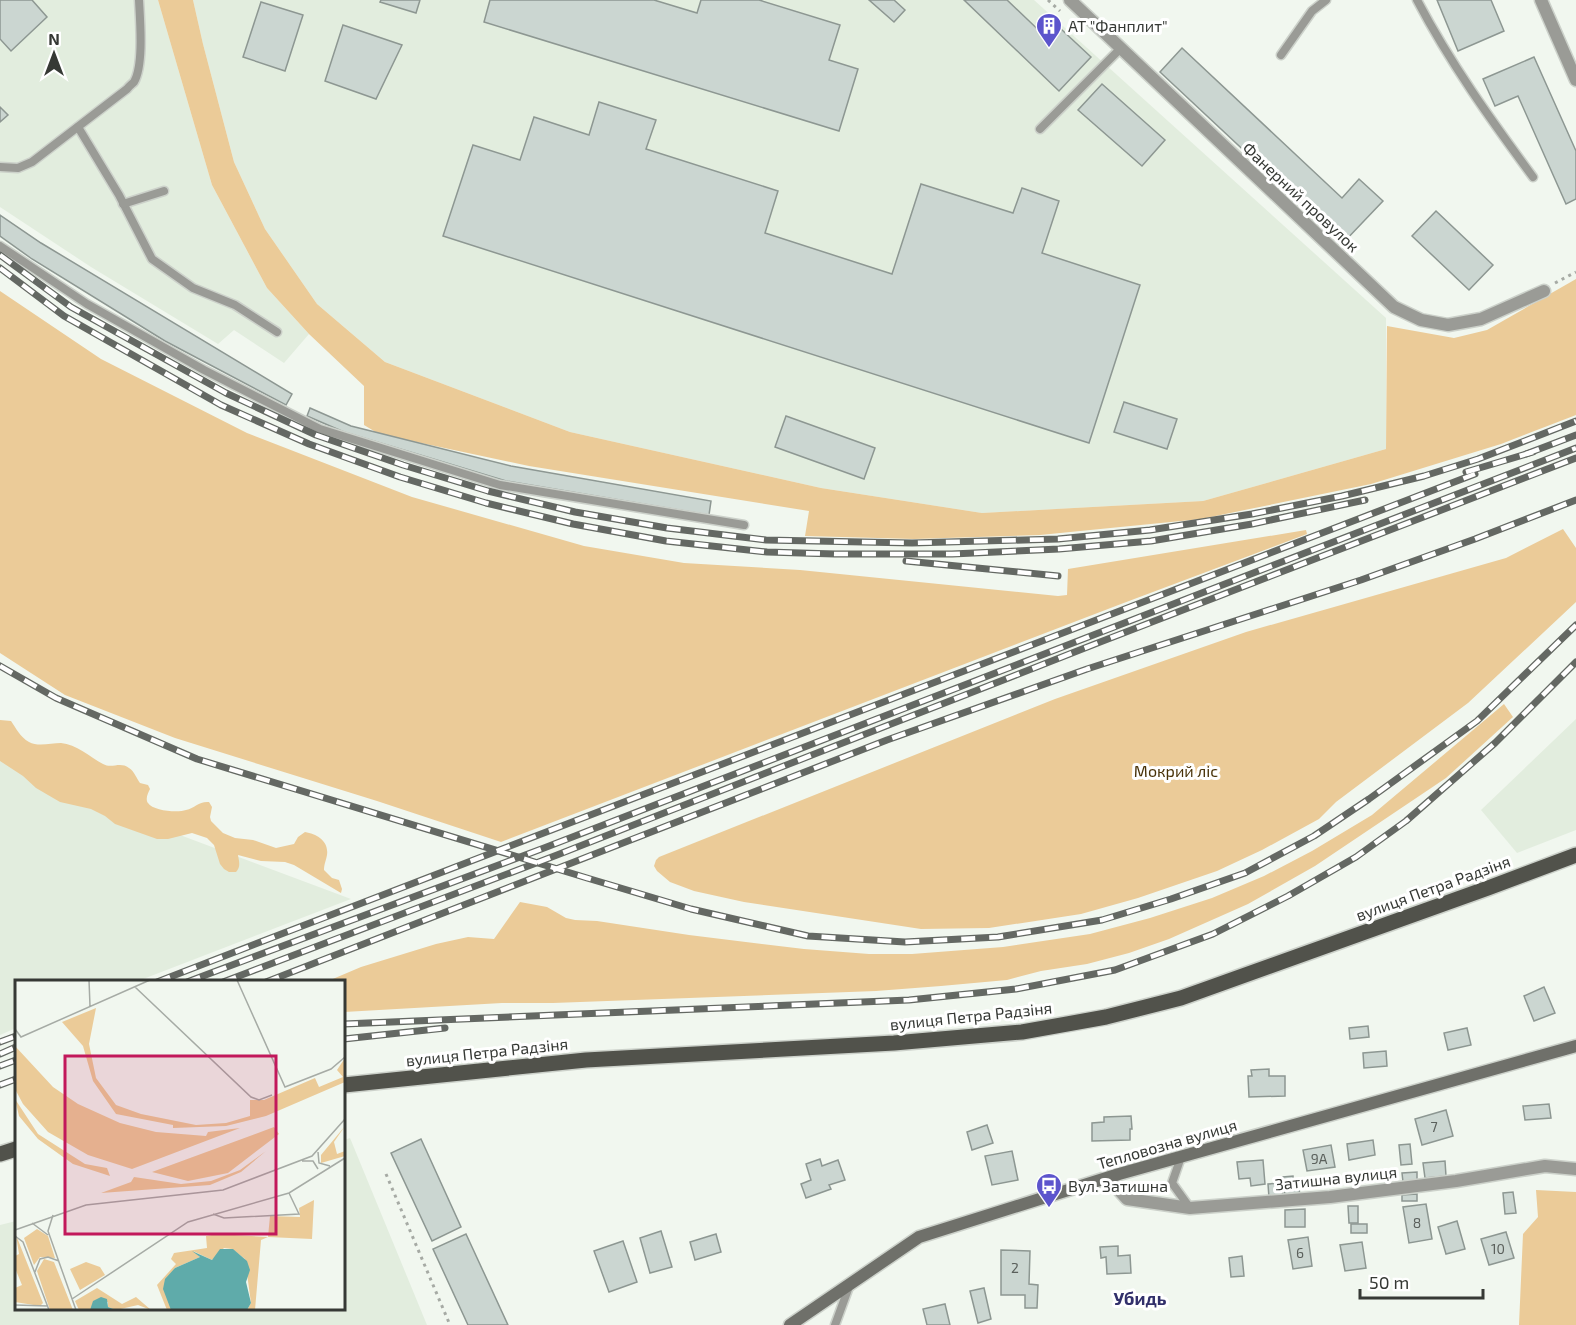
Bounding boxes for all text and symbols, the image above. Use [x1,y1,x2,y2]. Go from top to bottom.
building icon: АТ "Фанплит" [1034,11,1064,49]
place label: АТ "Фанплит" [1068,16,1168,35]
north arrow [24,24,84,84]
text: N [48,29,60,48]
street label: Фанерний провулок [1239,138,1364,256]
park label: Мокрий ліс [1134,761,1218,780]
street label: вулиця Петра Радзіня [1353,851,1513,925]
inset map [15,980,345,1310]
street label: вулиця Петра Радзіня [889,998,1053,1034]
street label: вулиця Петра Радзіня [405,1034,569,1070]
street label: Тепловозна вулиця [1095,1114,1239,1174]
house number: 7 [1430,1118,1438,1135]
house number: 9А [1311,1150,1328,1167]
street label: Затишна вулиця [1274,1162,1398,1194]
bus stop icon: Вул. Затишна [1034,1171,1064,1209]
place label: Вул. Затишна [1068,1176,1168,1196]
house number: 8 [1413,1214,1421,1231]
house number: 10 [1491,1240,1505,1257]
house number: 6 [1296,1244,1304,1261]
house number: 2 [1011,1259,1019,1276]
scale bar [1360,1262,1483,1300]
text: 50 m [1369,1271,1409,1293]
district label: Убидь [1113,1287,1167,1309]

